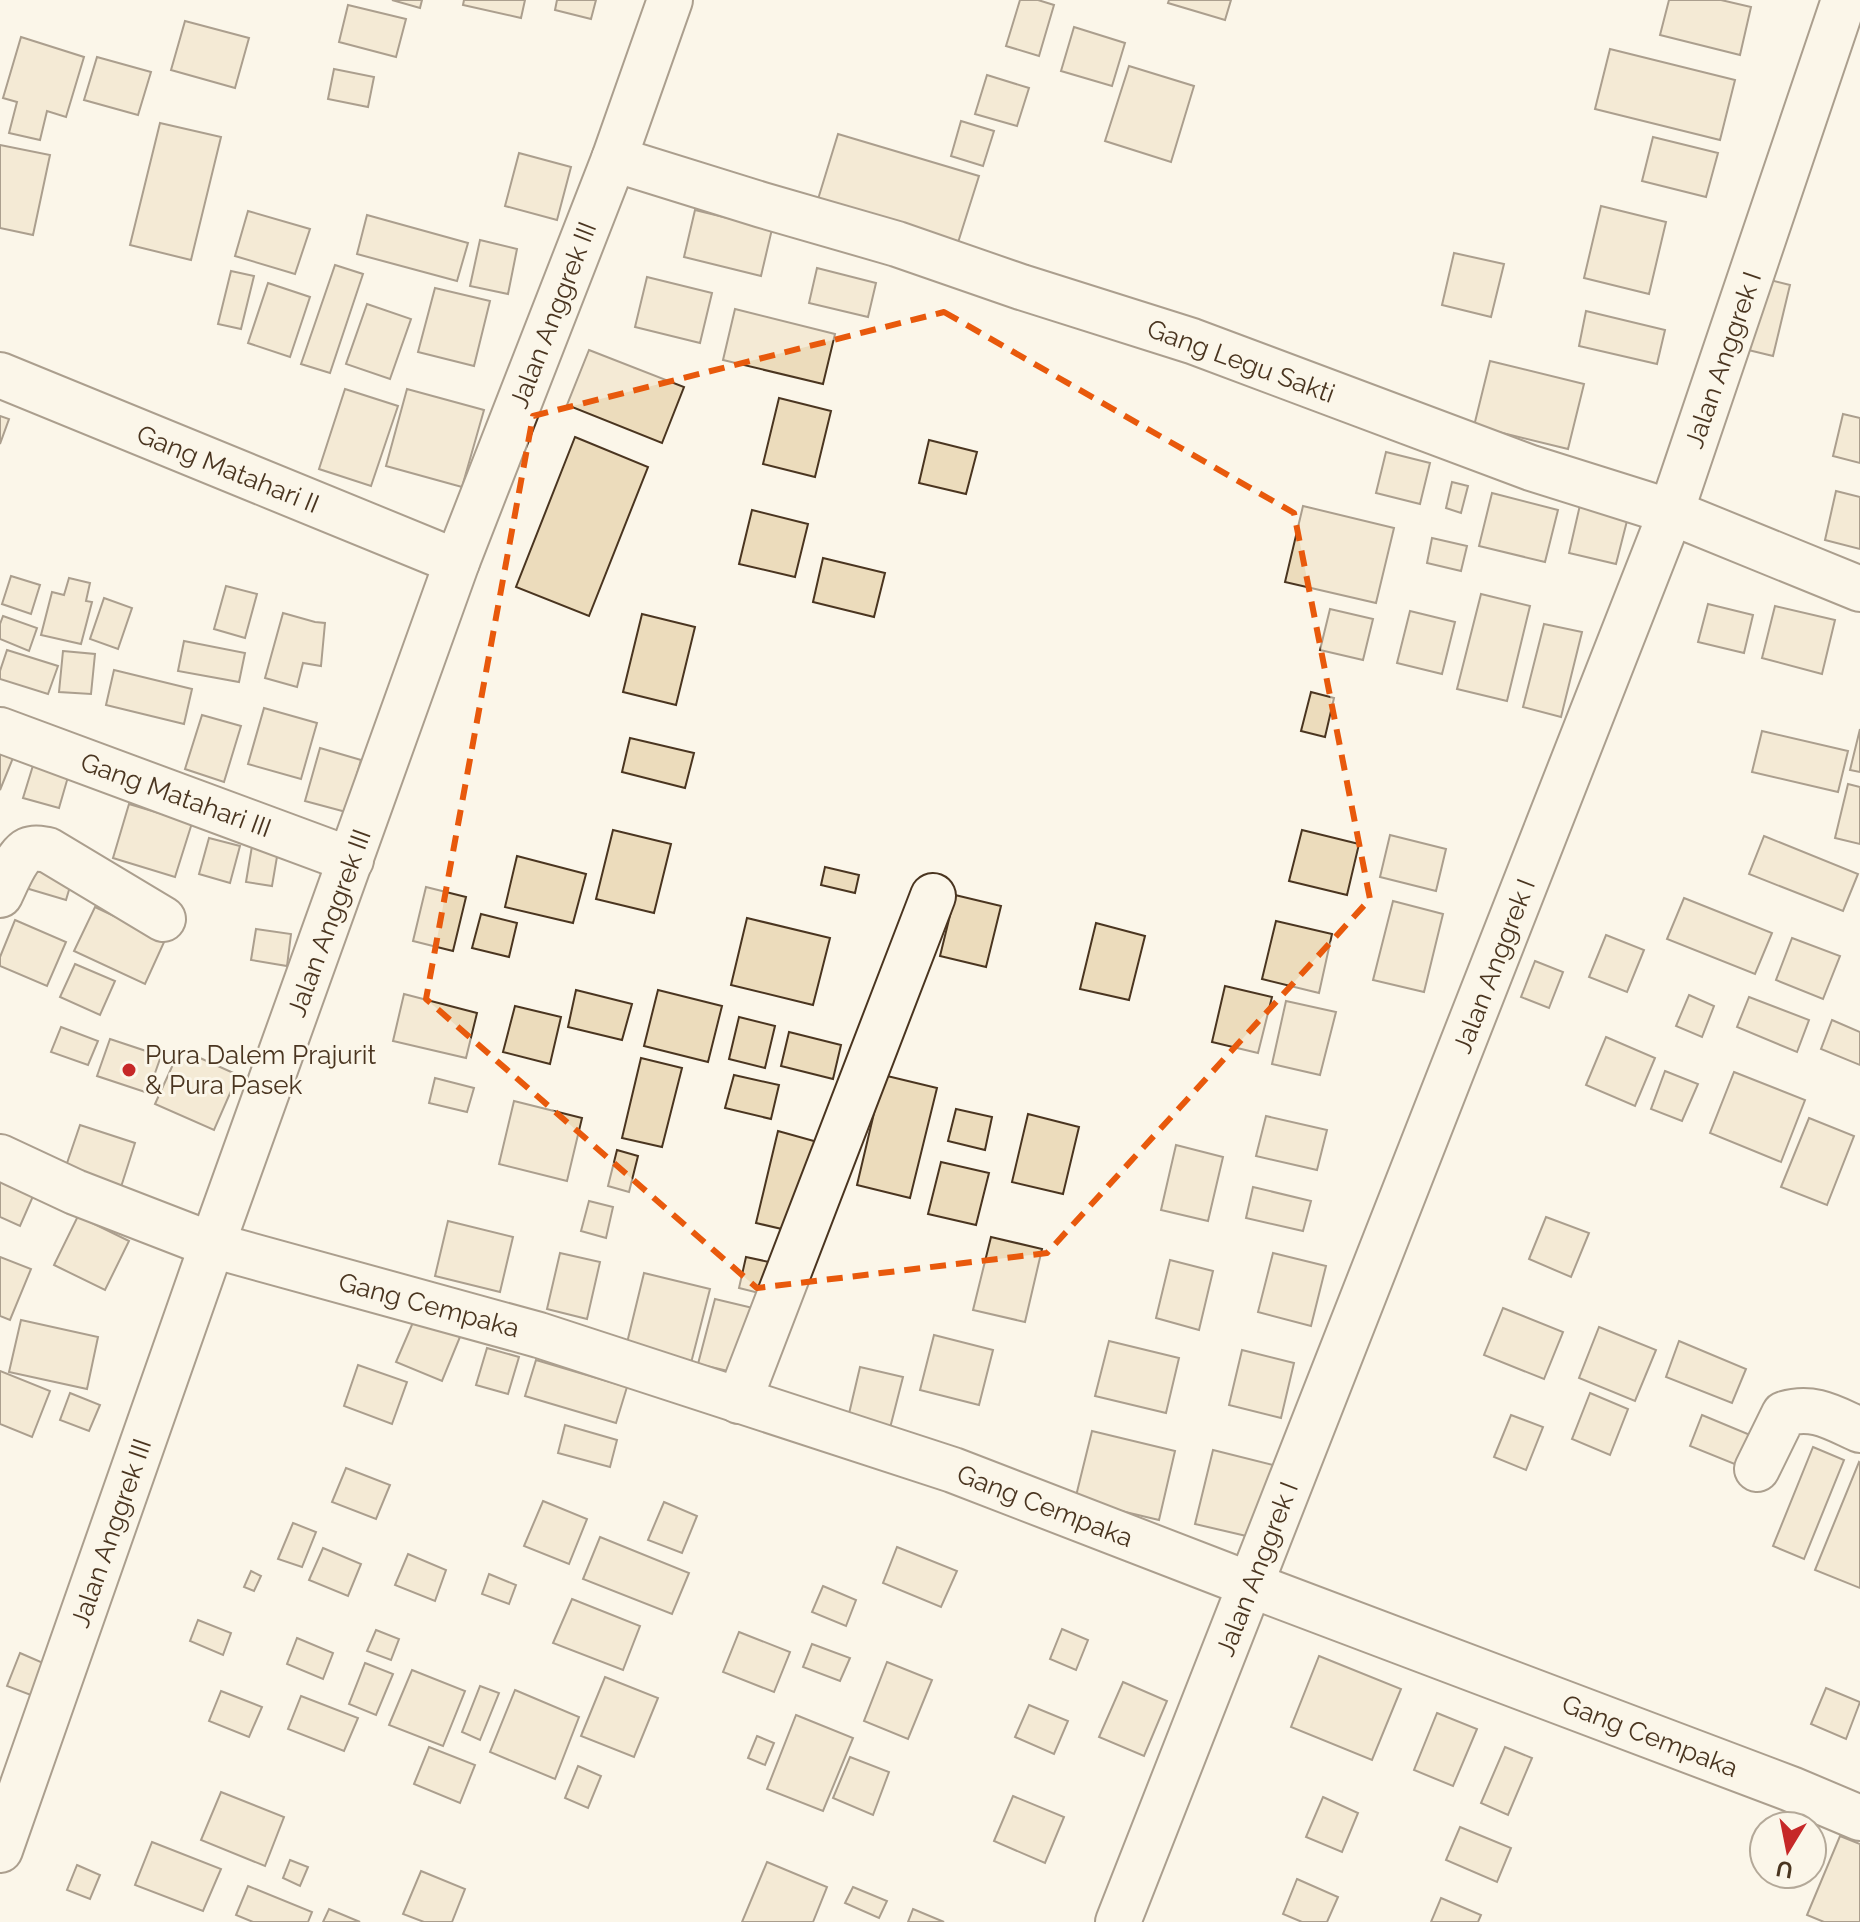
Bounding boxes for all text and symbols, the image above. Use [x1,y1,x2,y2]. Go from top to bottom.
street label: Jalan Anggrek III [504,218,602,412]
street label: Jalan Anggrek I [1679,268,1767,452]
street label: Gang Legu Sakti [1143,313,1339,409]
street label: Gang Matahari II [132,419,324,519]
street label: Gang Matahari III [77,747,275,843]
street label: Jalan Anggrek III [281,825,377,1021]
street label: Jalan Anggrek I [1447,875,1541,1057]
place label: Pura Dalem Prajurit & Pura Pasek [145,1040,377,1100]
marker: Pura Dalem Prajurit & Pura Pasek [120,1061,138,1079]
street label: Gang Cempaka [335,1266,523,1344]
street label: Jalan Anggrek III [65,1435,157,1631]
street label: Gang Cempaka [953,1459,1137,1553]
street label: Jalan Anggrek I [1210,1478,1304,1660]
street label: Gang Cempaka [1558,1689,1742,1783]
north arrow [1748,1810,1828,1890]
text: U [1774,1855,1795,1884]

